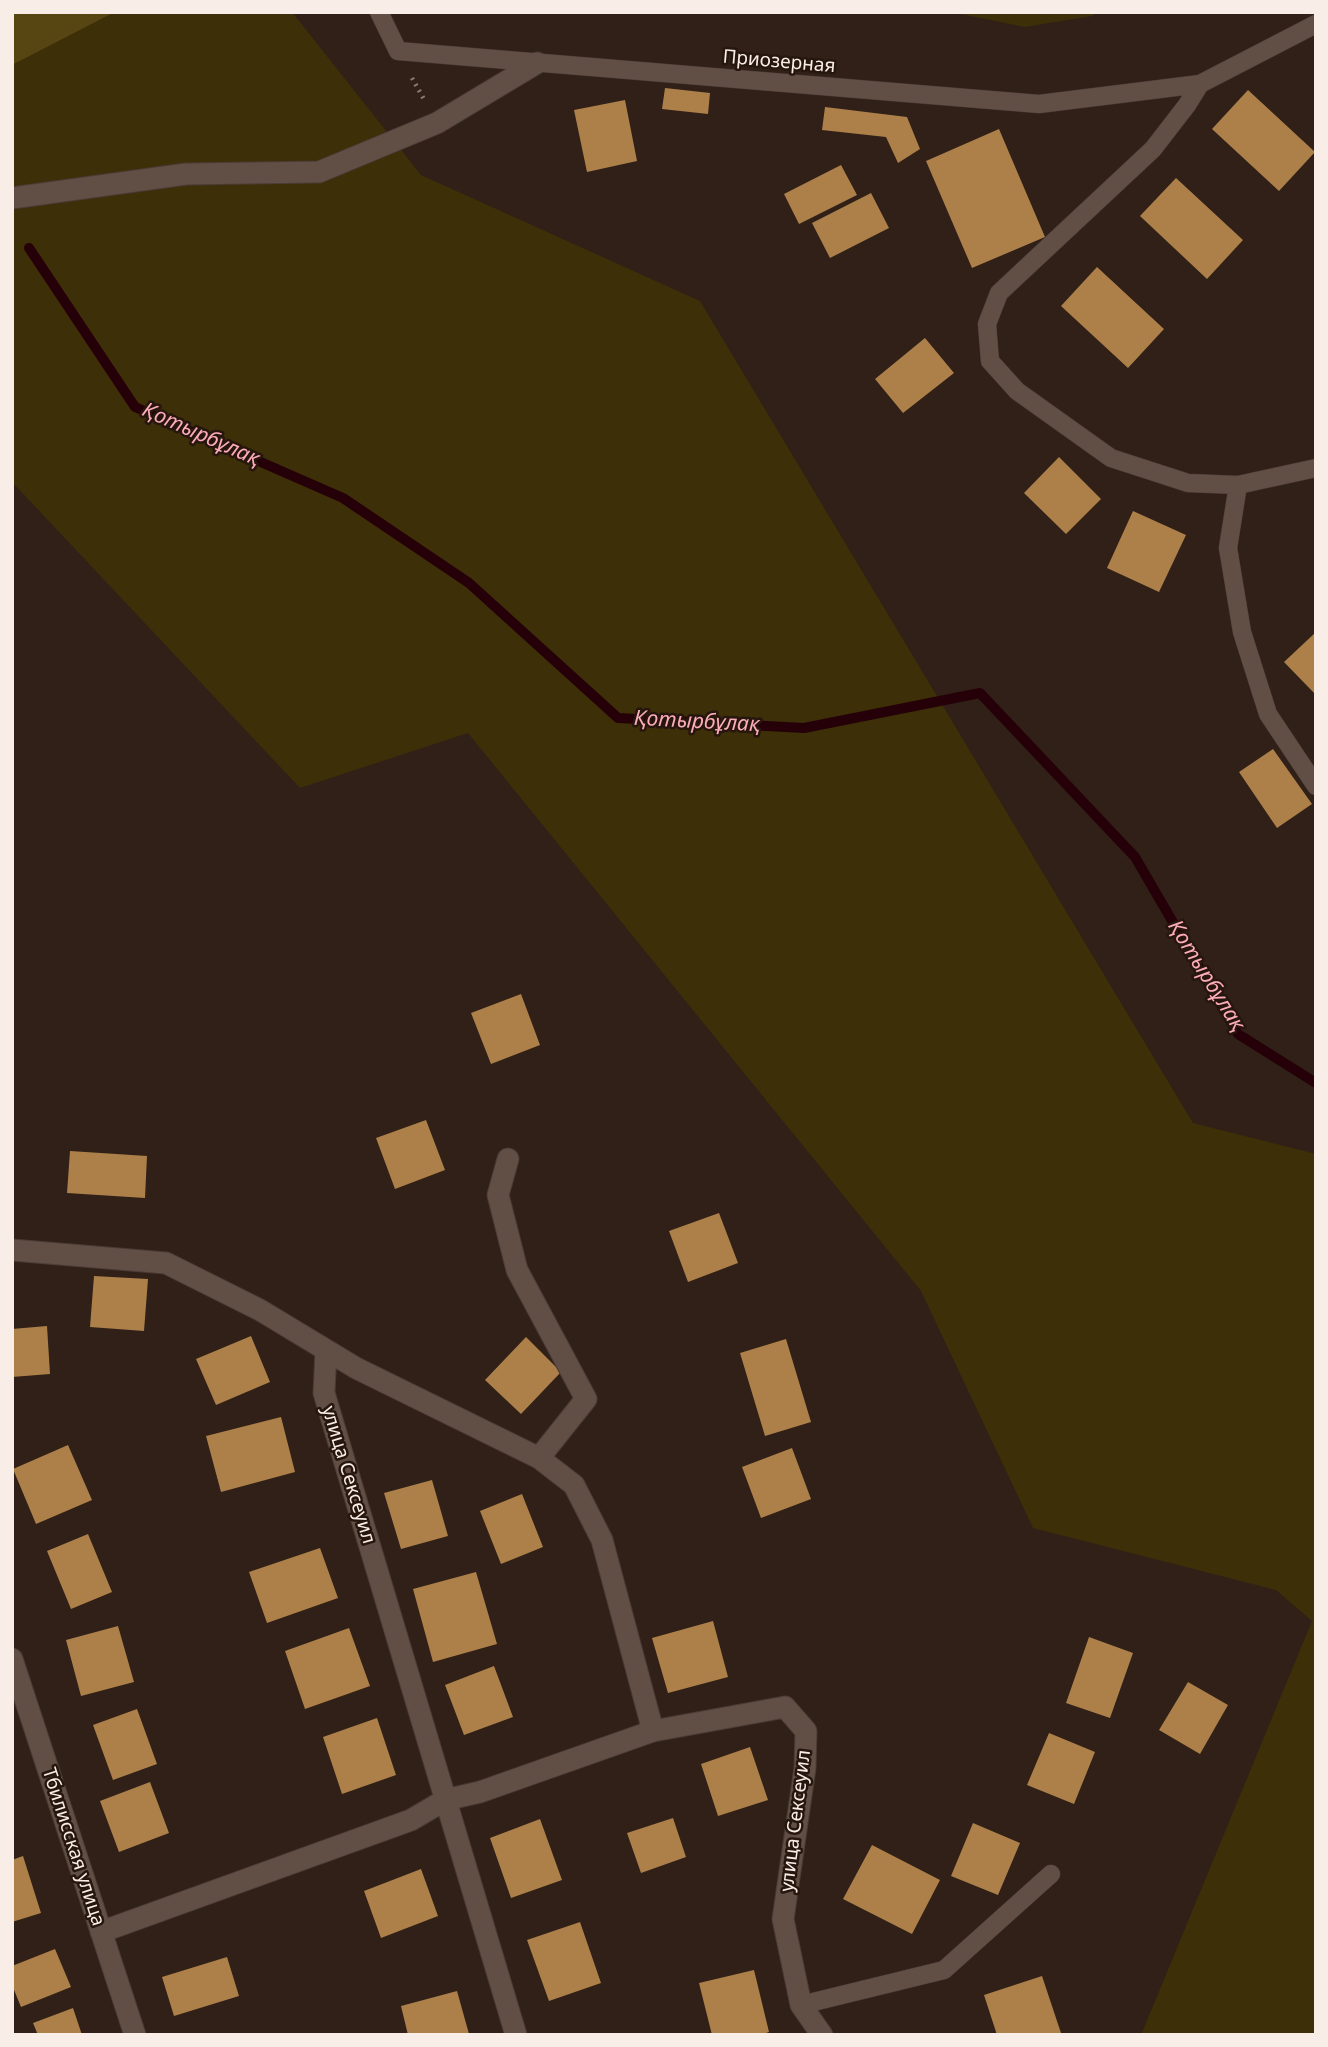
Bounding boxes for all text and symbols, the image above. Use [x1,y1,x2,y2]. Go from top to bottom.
street label: Приозерная [722,46,836,78]
water label: Қотырбұлақ [138,398,264,472]
water label: Қотырбұлақ [633,706,761,738]
water label: Қотырбұлақ [1162,916,1250,1036]
street label: улица Сексеуил [316,1403,380,1547]
street label: улица Сексеуил [776,1749,816,1893]
street label: Тбилисская улица [37,1765,109,1929]

